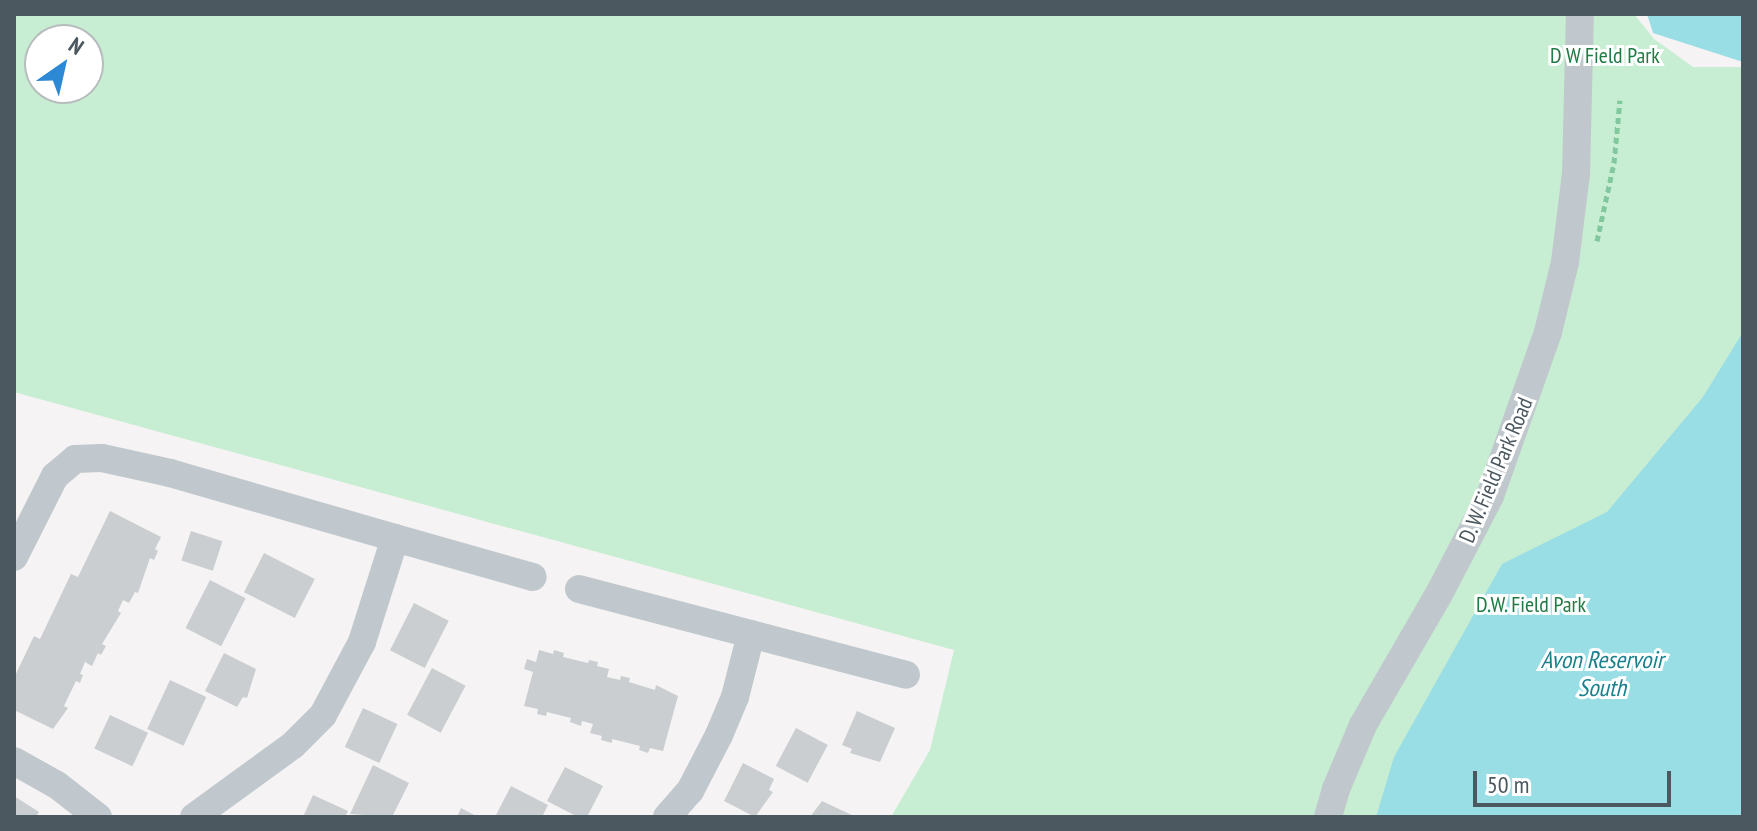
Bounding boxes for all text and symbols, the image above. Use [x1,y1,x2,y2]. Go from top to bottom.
north arrow [24,24,104,104]
text: N [64,31,89,61]
park label: D W Field Park [1550,43,1660,69]
street label: D. W. Field Park Road [1453,392,1539,548]
park label: D.W. Field Park [1475,592,1587,618]
water label: Avon Reservoir South [1541,646,1663,702]
scale bar [1477,755,1675,805]
text: 50 m [1487,769,1529,800]

